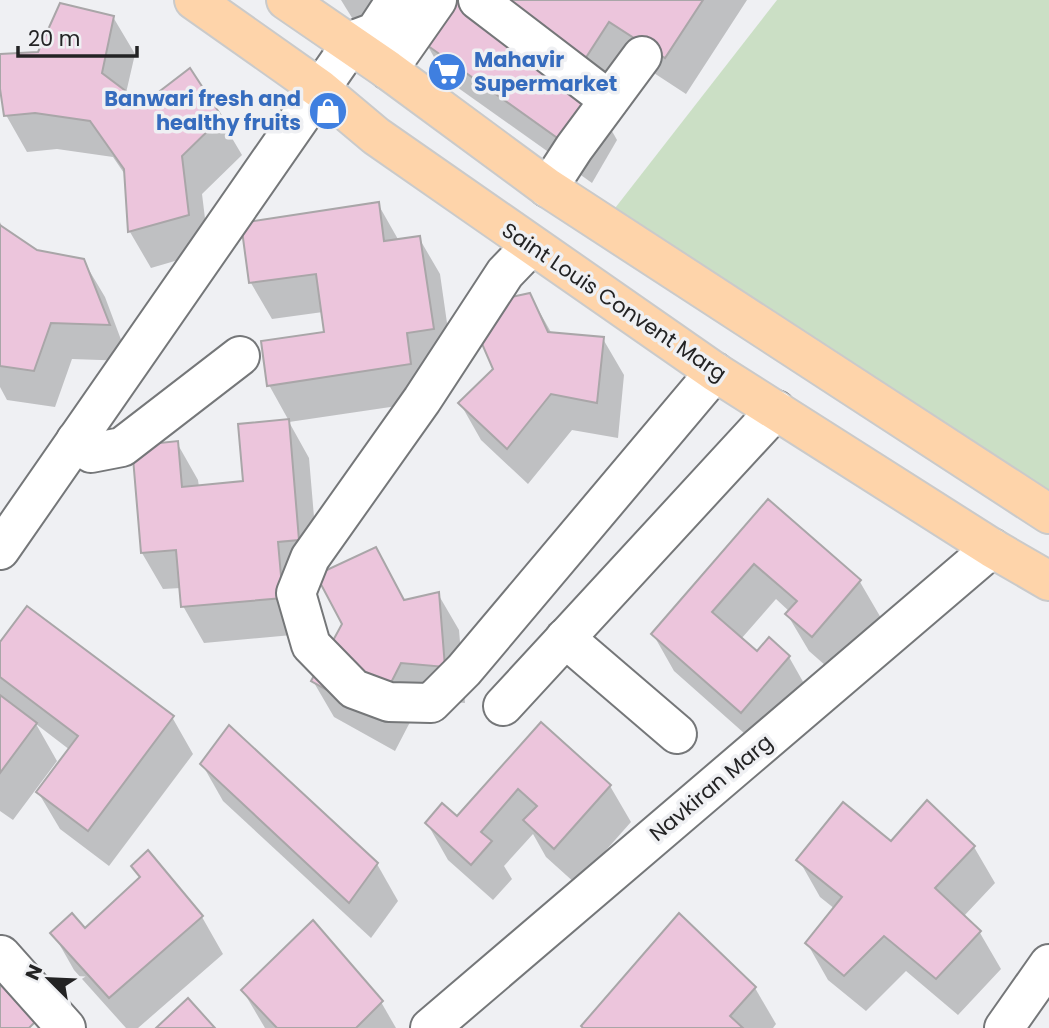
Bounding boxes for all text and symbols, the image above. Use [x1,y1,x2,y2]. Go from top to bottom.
scale bar [18,14,136,58]
text: 20 m [28,24,81,53]
place label: Mahavir Supermarket [474,45,617,98]
supermarket icon: Mahavir Supermarket [426,51,468,93]
place label: Banwari fresh and healthy fruits [104,84,301,137]
shop icon: Banwari fresh and healthy fruits [307,90,349,132]
street label: Saint Louis Convent Marg [496,215,732,388]
street label: Navkiran Marg [643,728,778,848]
north arrow [14,944,84,1014]
text: N [19,960,49,984]

